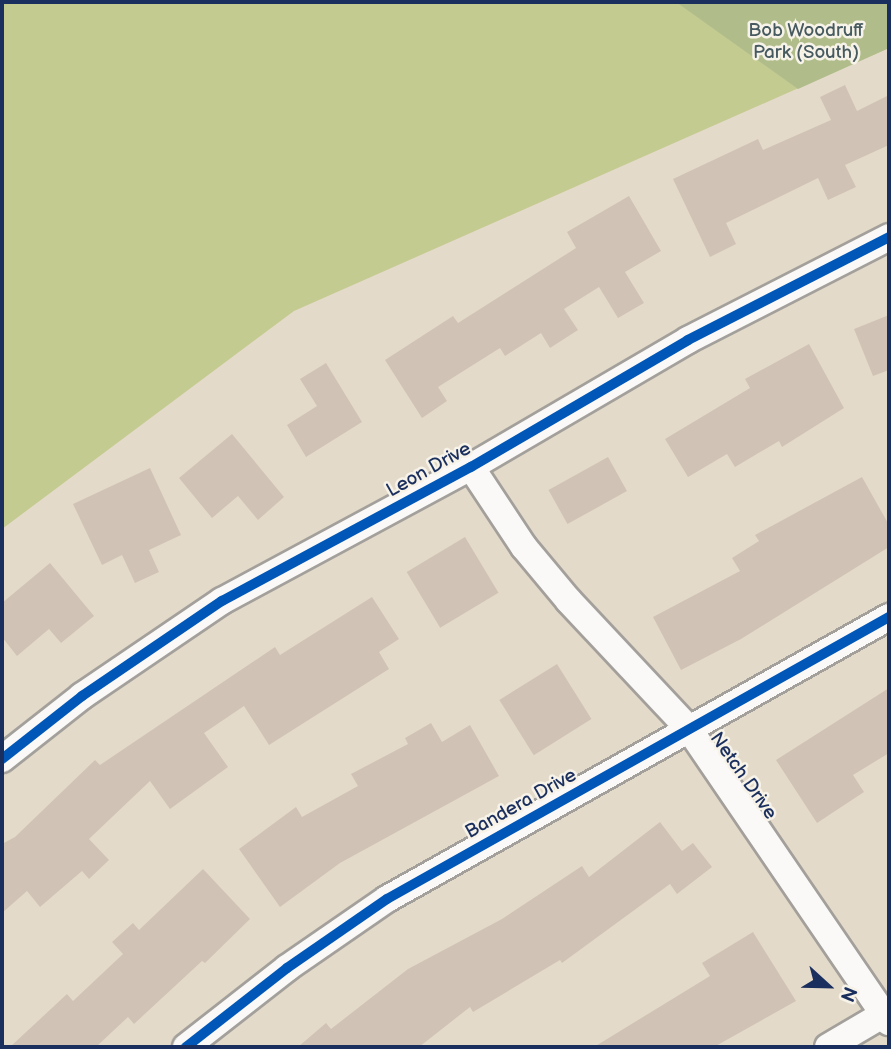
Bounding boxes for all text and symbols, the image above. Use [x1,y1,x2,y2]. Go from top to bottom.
park label: Bob Woodruff Park (South) [748,20,864,64]
street label: Leon Drive [383,438,475,502]
street label: Netch Drive [705,728,781,824]
street label: Bandera Drive [461,764,581,844]
north arrow [793,951,863,1021]
text: N [835,983,861,1005]

